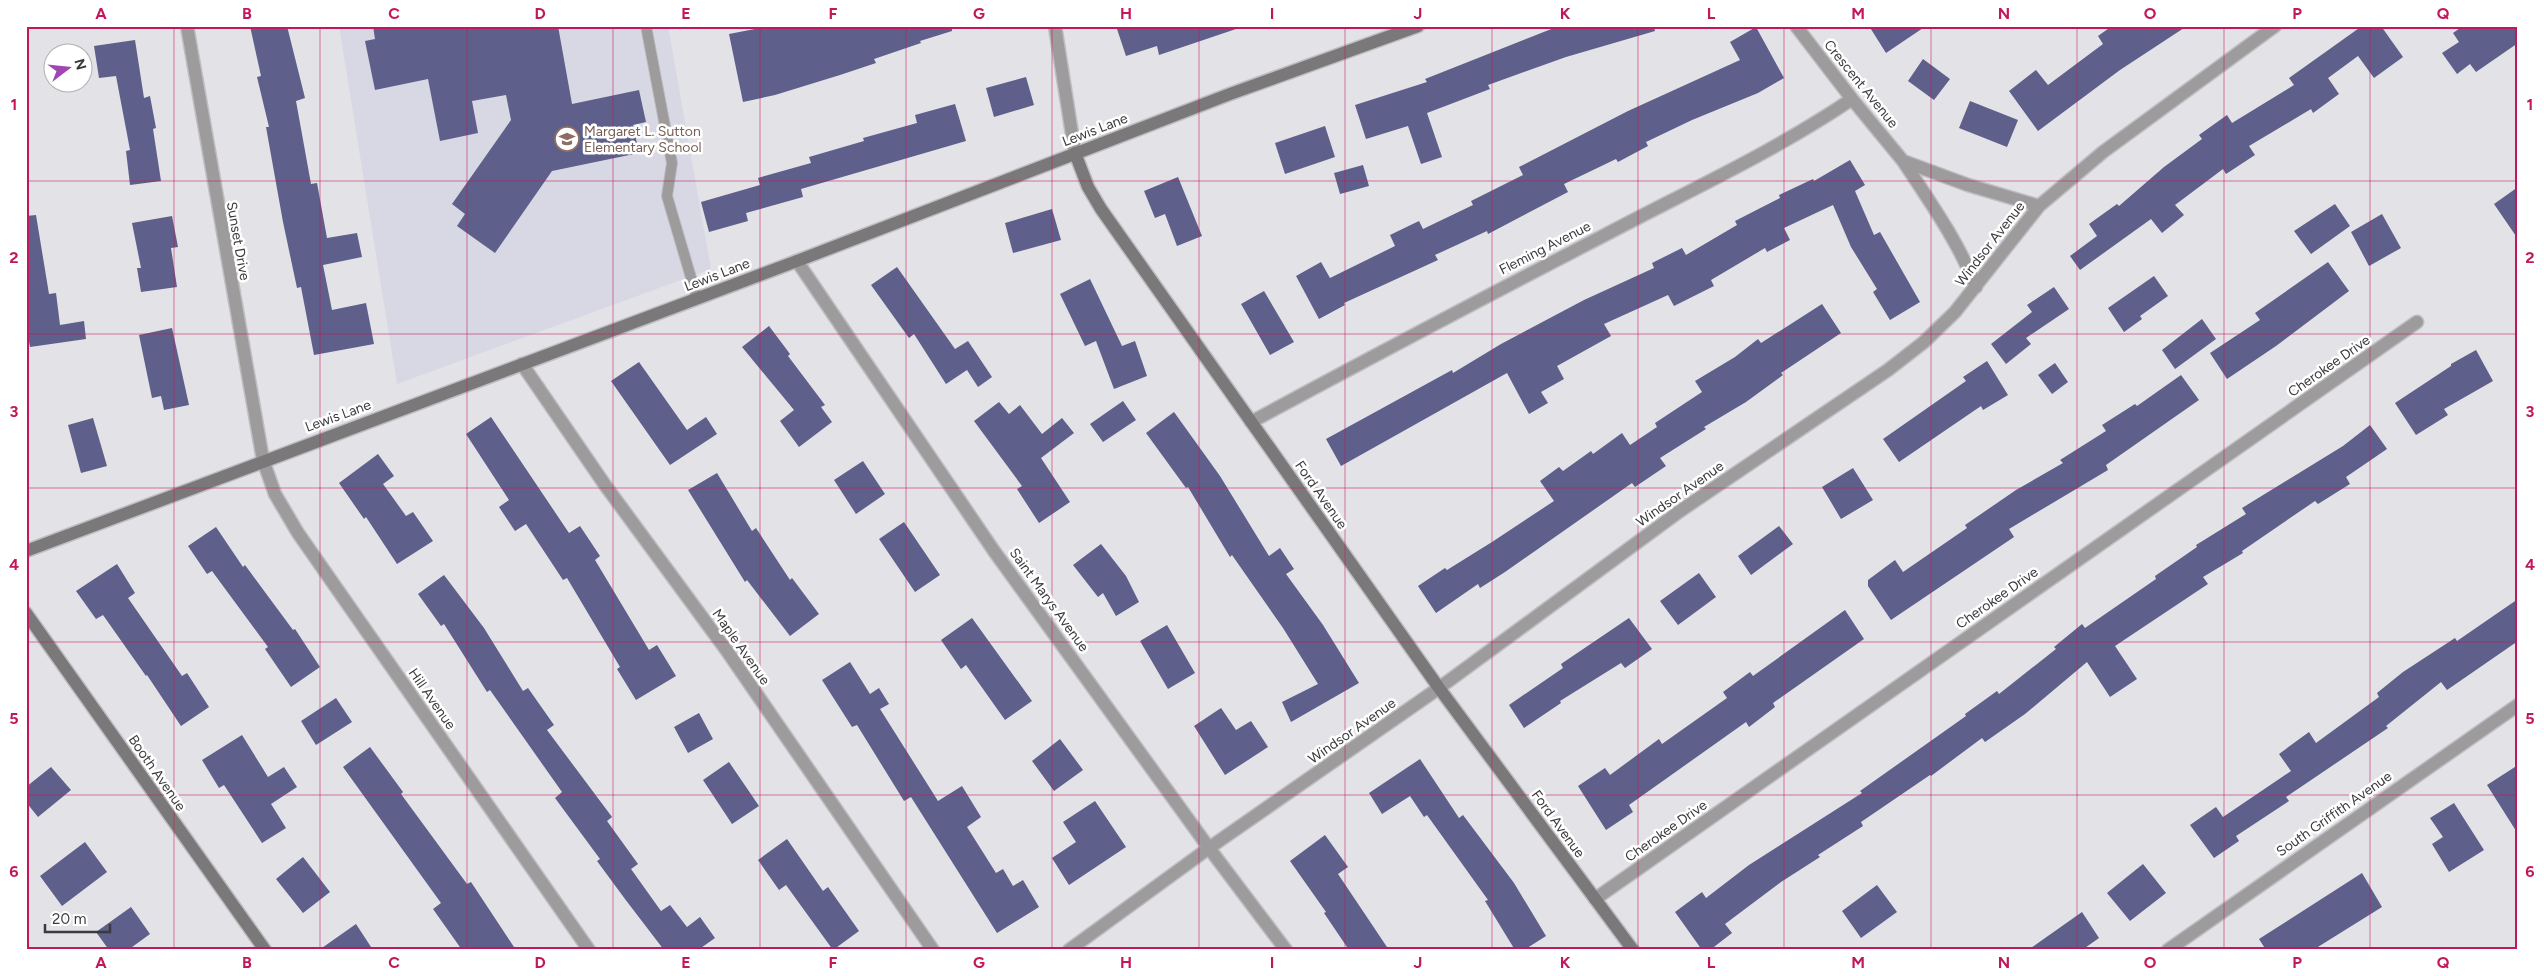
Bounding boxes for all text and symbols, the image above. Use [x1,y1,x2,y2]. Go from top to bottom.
text: A [95,4,107,23]
text: B [242,4,252,23]
text: C [388,4,400,23]
text: D [534,4,546,23]
text: E [681,4,691,23]
text: F [829,4,838,23]
text: G [973,4,985,23]
text: H [1120,4,1132,23]
text: I [1270,4,1274,23]
text: J [1414,4,1422,23]
text: K [1560,4,1571,23]
text: L [1707,4,1716,23]
text: M [1851,4,1865,23]
text: N [1998,4,2010,23]
text: O [2144,4,2157,23]
text: P [2292,4,2302,23]
text: Q [2437,4,2450,23]
street label: Crescent Avenue [1820,37,1902,132]
north arrow [42,42,92,92]
text: N [70,57,90,72]
text: 1 [11,95,17,114]
text: 1 [2527,95,2533,114]
street label: Lewis Lane [1060,110,1130,150]
place label: Margaret L. Sutton Elementary School [584,123,702,156]
school or university icon: Margaret L. Sutton Elementary School [554,126,580,152]
street label: Windsor Avenue [1952,198,2029,290]
street label: Sunset Drive [223,200,253,282]
street label: Fleming Avenue [1496,217,1594,278]
text: 2 [9,248,19,267]
text: 2 [2525,248,2535,267]
street label: Lewis Lane [682,255,752,295]
street label: Cherokee Drive [2285,331,2374,401]
street label: Lewis Lane [303,396,374,436]
text: 3 [10,402,19,421]
text: 3 [2526,402,2535,421]
street label: Windsor Avenue [1633,457,1727,530]
street label: Ford Avenue [1291,458,1351,533]
street label: Saint Marys Avenue [1006,545,1093,655]
text: 4 [9,555,19,574]
text: 4 [2525,555,2535,574]
street label: Cherokee Drive [1953,563,2042,633]
street label: Maple Avenue [709,606,774,689]
street label: Hill Avenue [405,665,459,733]
street label: Windsor Avenue [1305,694,1399,767]
text: 5 [9,709,19,728]
text: 5 [2525,709,2535,728]
street label: Booth Avenue [125,732,190,814]
street label: South Griffith Avenue [2273,767,2395,860]
street label: Ford Avenue [1528,787,1588,861]
street label: Cherokee Drive [1622,796,1711,866]
text: 6 [9,862,19,881]
text: 6 [2525,862,2535,881]
scale bar [45,901,110,933]
text: 20 m [52,910,86,928]
text: A [95,953,107,972]
text: B [242,953,252,972]
text: C [388,953,400,972]
text: D [534,953,546,972]
text: E [681,953,691,972]
text: F [829,953,838,972]
text: G [973,953,985,972]
text: H [1120,953,1132,972]
text: I [1270,953,1274,972]
text: J [1414,953,1422,972]
text: K [1560,953,1571,972]
text: L [1707,953,1716,972]
text: M [1851,953,1865,972]
text: N [1998,953,2010,972]
text: O [2144,953,2157,972]
text: P [2292,953,2302,972]
text: Q [2437,953,2450,972]

